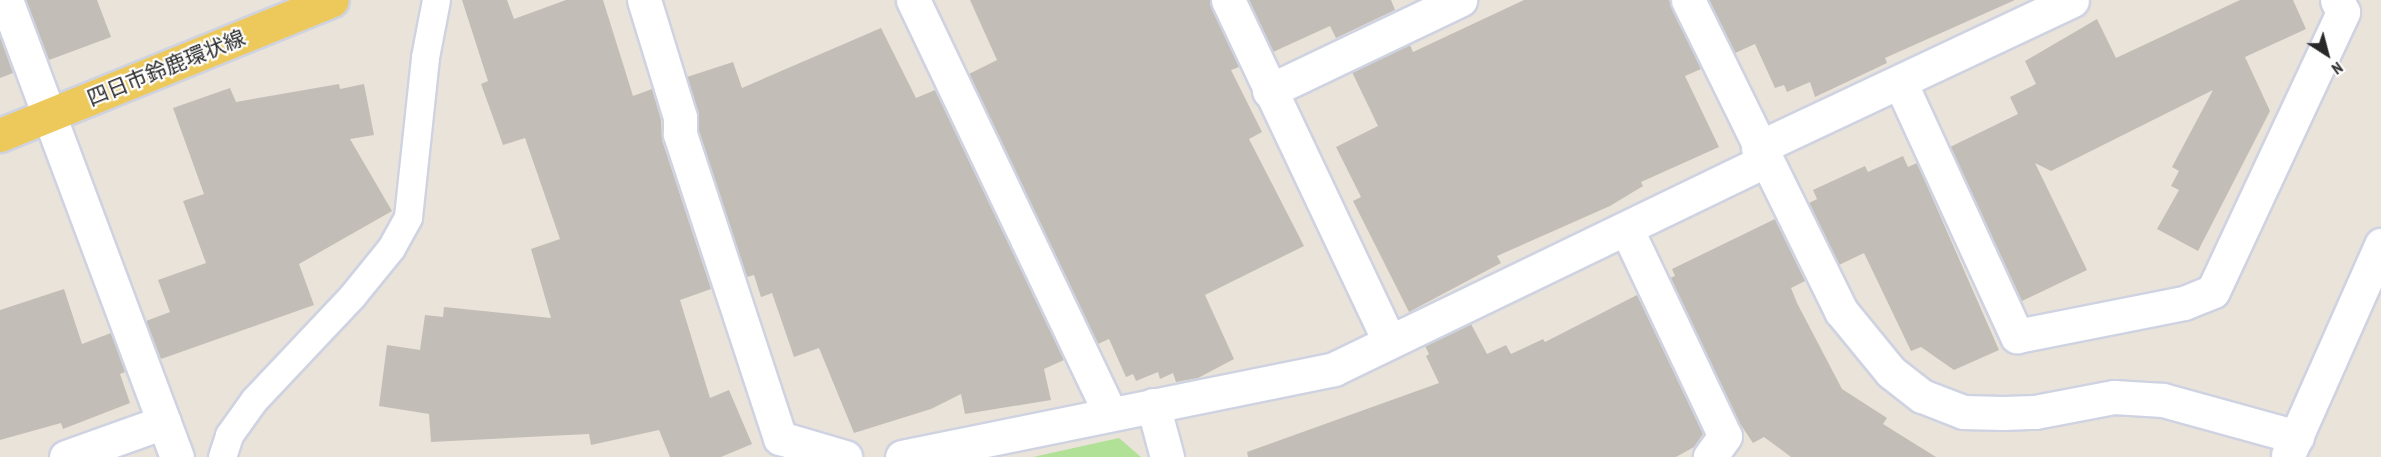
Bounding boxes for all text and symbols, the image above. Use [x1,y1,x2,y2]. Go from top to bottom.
north arrow [2297,24,2357,84]
street label: 四日市鈴鹿環状線 [83,25,249,111]
text: N [2328,58,2347,79]

